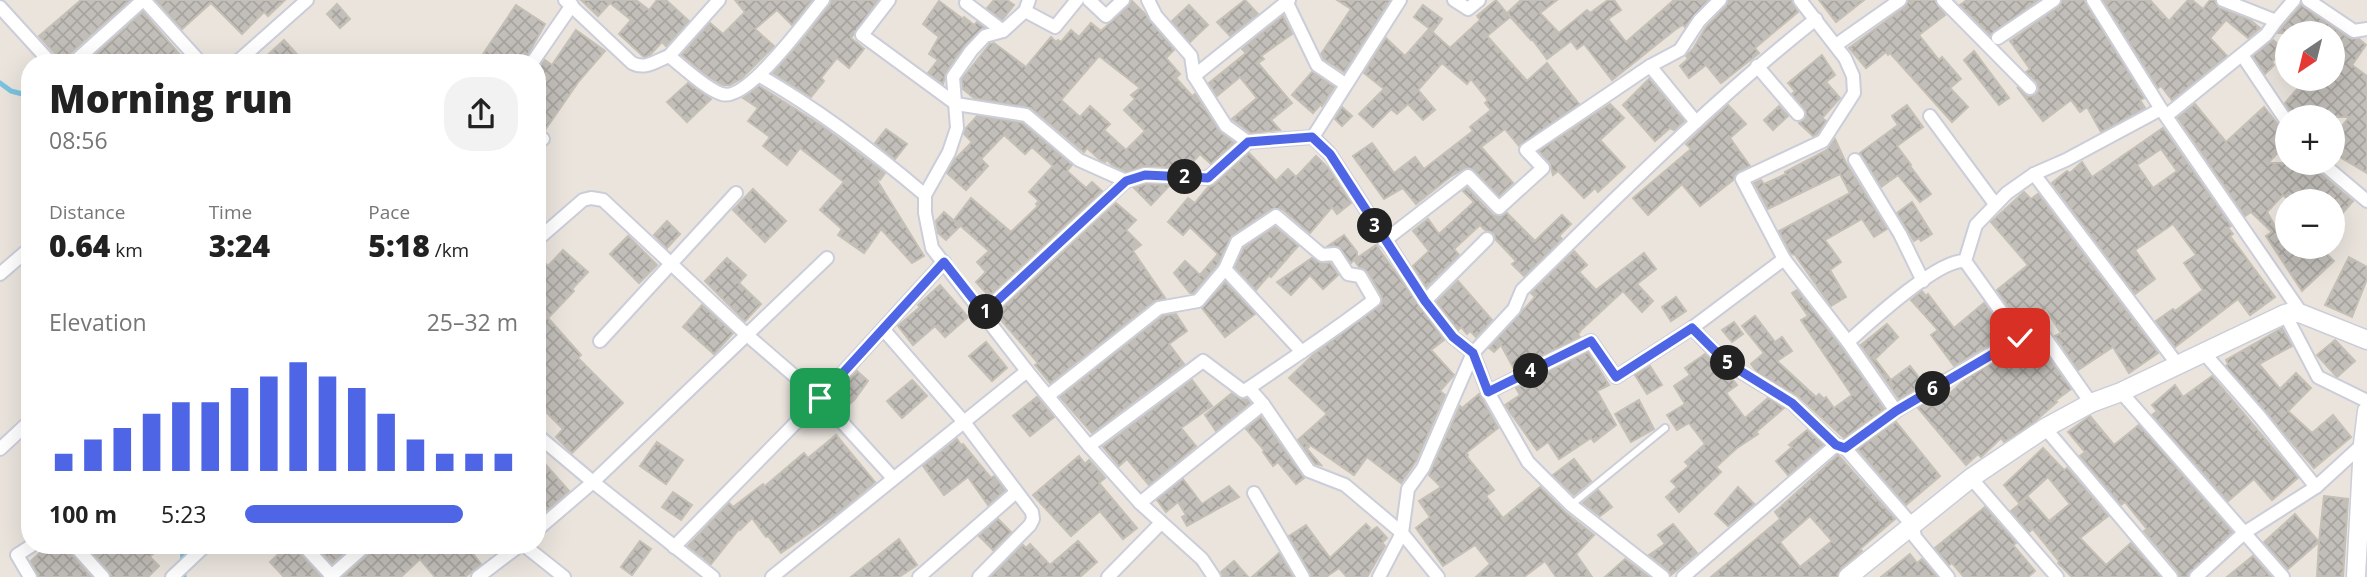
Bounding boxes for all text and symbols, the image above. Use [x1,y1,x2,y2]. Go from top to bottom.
north arrow [2275,21,2345,91]
map controls [2275,21,2345,259]
text: Morning run [49,72,293,124]
button: share [444,77,518,151]
button: + [2275,105,2345,175]
text: 08:56 [49,124,108,156]
pin: 2 [1168,160,1202,194]
text: 2 [1179,163,1190,189]
button: − [2275,189,2345,259]
text: Distance [49,199,125,225]
text: Time [209,199,252,225]
text: Pace [368,199,410,225]
pin: 3 [1358,208,1392,244]
text: 3 [1369,212,1380,238]
text: 0.64 [49,225,110,266]
text: 3:24 [209,225,270,266]
text: 5:18 [368,225,430,266]
text: km [110,237,143,263]
text: /km [430,237,469,263]
pin: 1 [968,294,1004,330]
text: 1 [980,298,991,324]
text: Elevation [49,306,147,338]
text: 25–32 m [427,306,518,338]
pin [1990,308,2050,368]
icon: check [2001,319,2039,357]
pin: 5 [1710,346,1746,380]
text: 5 [1722,349,1733,375]
pin: 4 [1514,354,1548,388]
text: 4 [1525,357,1536,383]
pin [790,368,850,428]
pin: 6 [1916,372,1951,406]
text: 6 [1927,375,1938,401]
icon: arrive [801,379,839,417]
text: 100 m [49,498,117,530]
text: 5:23 [161,498,207,530]

